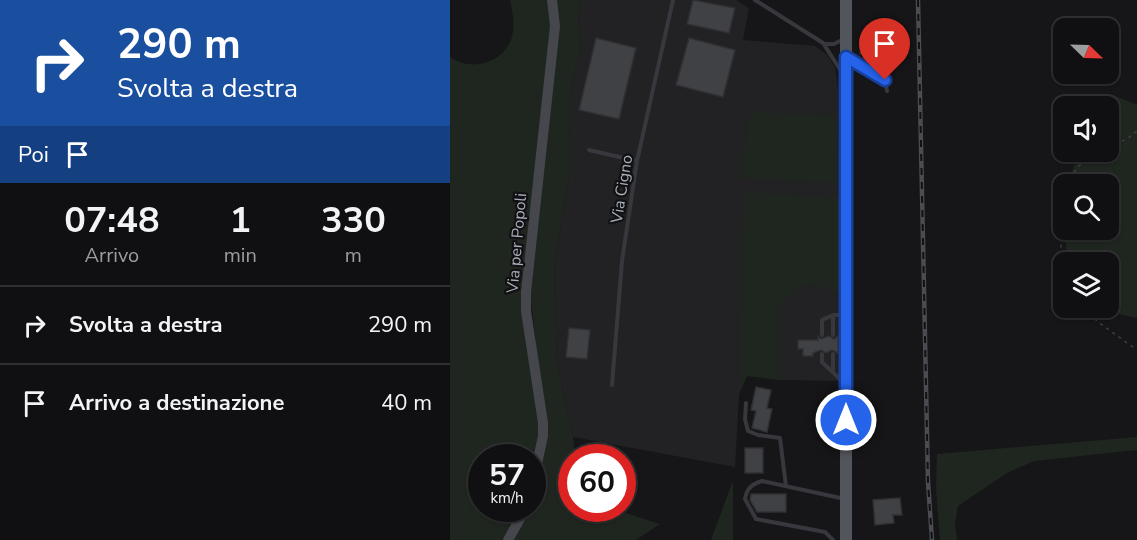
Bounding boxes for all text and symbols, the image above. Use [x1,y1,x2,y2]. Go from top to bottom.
text: 290 m [117,16,241,73]
pin [859,18,910,80]
north arrow [1053,18,1119,84]
map controls [1053,18,1119,318]
icon: right [18,24,96,102]
icon: arrive [868,27,901,60]
text: Svolta a destra [117,70,298,107]
button: sound [1053,96,1119,162]
icon: arrive [61,138,94,171]
text: Poi [18,140,49,170]
street label: Via Cigno [606,153,638,226]
button: search [1053,174,1119,240]
street label: Via per Popoli [502,192,532,295]
text: 07:48 [64,196,160,245]
text: 1 [229,196,251,245]
text: 330 [321,196,386,245]
text: Arrivo [84,242,139,269]
text: min [224,242,257,269]
text: m [345,242,362,269]
button: layers [1053,252,1119,318]
icon: right [18,309,51,342]
text: Svolta a destra [69,310,223,340]
text: 290 m [368,310,432,340]
icon: arrive [18,387,51,420]
text: Arrivo a destinazione [69,388,284,418]
text: 40 m [381,388,432,418]
position arrow [814,388,878,452]
speed limit sign: 60 [558,444,636,522]
text: 57 [489,455,525,496]
text: km/h [490,488,524,508]

